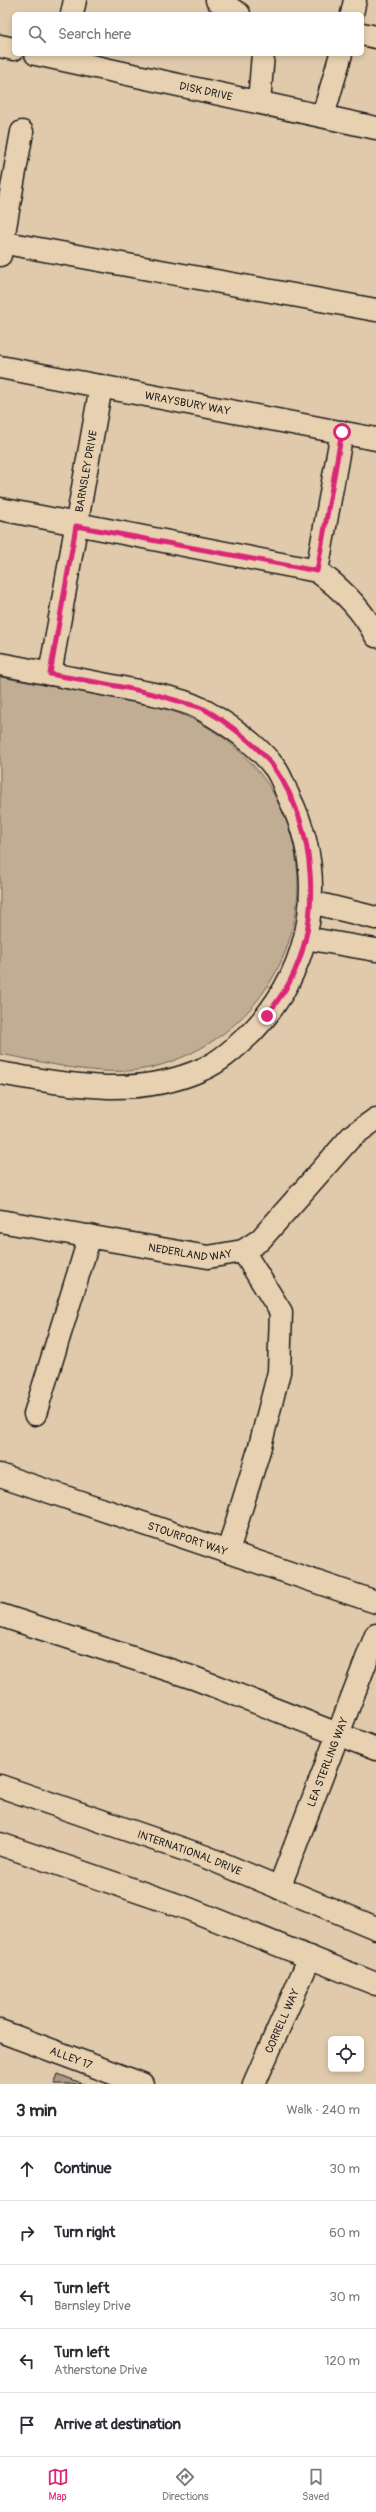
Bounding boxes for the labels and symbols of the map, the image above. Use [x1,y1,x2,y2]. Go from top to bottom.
street label: DISK DRIVE [178,79,234,103]
street label: WRAYSBURY WAY [144,388,232,418]
route start [333,423,351,441]
street label: BARNSLEY DRIVE [72,429,100,513]
route end [258,1007,276,1025]
street label: NEDERLAND WAY [147,1240,234,1263]
street label: STOURPORT WAY [146,1519,230,1558]
street label: LEA STERLING WAY [304,1715,351,1809]
street label: INTERNATIONAL DRIVE [136,1827,244,1878]
street label: CORRELL WAY [262,1986,302,2055]
street label: ALLEY 17 [48,2044,94,2071]

